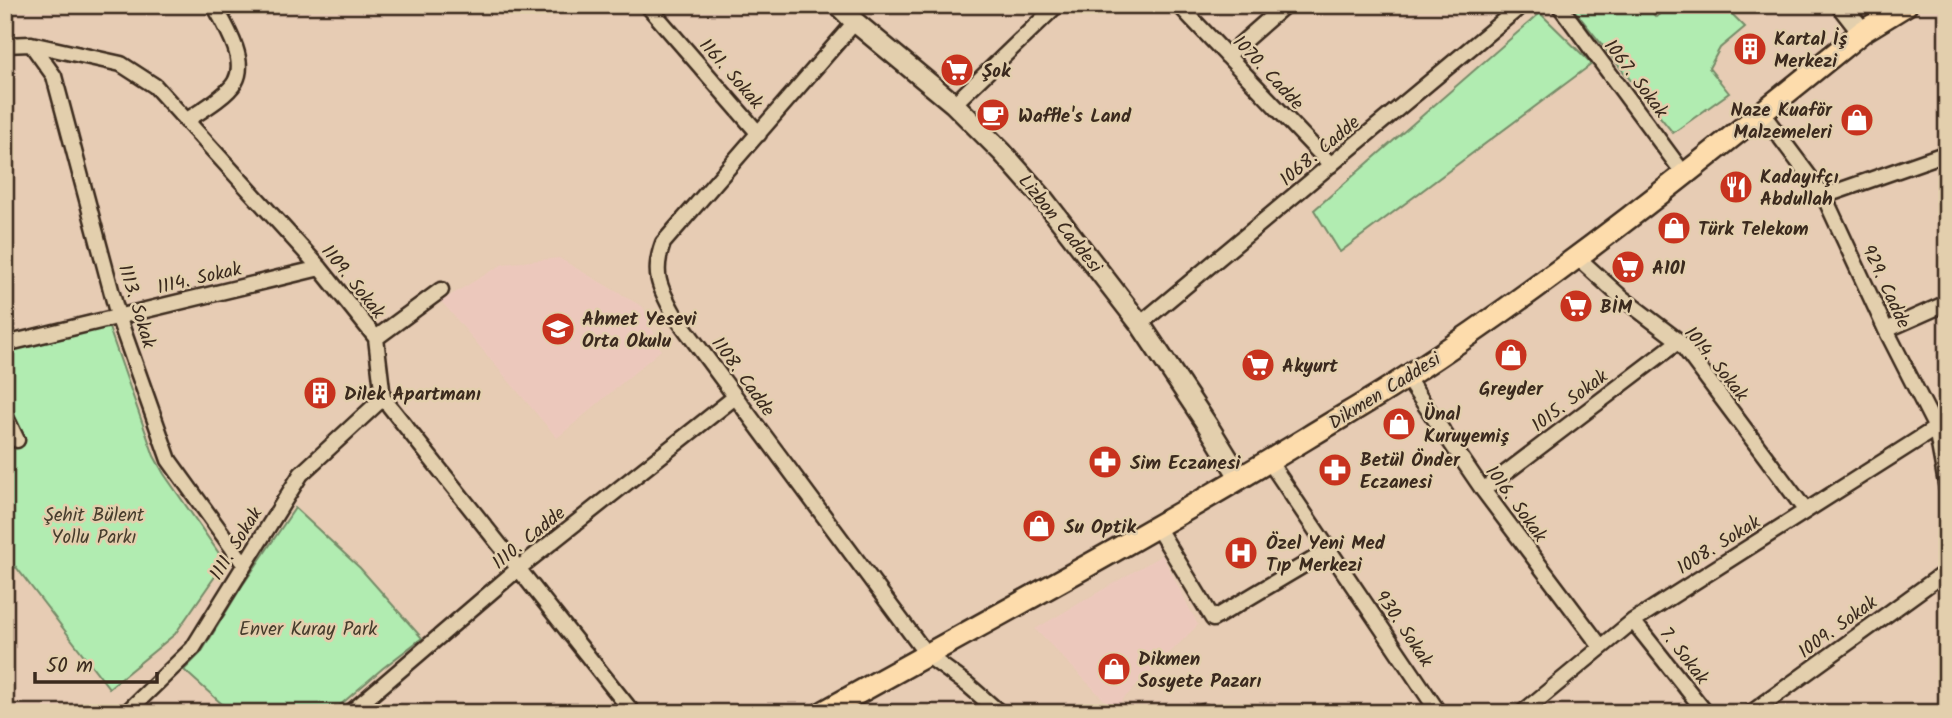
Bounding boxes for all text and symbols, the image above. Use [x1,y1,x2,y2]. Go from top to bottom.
place label: Kartal İş Merkezi [1774,25,1848,77]
street label: 1070. Cadde [1225,29,1311,118]
building icon: Kartal İş Merkezi [1731,30,1769,68]
street label: 1161. Sokak [691,32,770,117]
street label: 1067. Sokak [1596,33,1675,125]
supermarket icon: Şok [938,51,976,89]
place label: Şok [982,57,1011,87]
cafe icon: Waffle's Land [974,96,1012,134]
place label: Naze Kuaför Malzemeleri [1731,96,1833,148]
shop icon: Naze Kuaför Malzemeleri [1838,101,1876,139]
place label: Waffle's Land [1018,102,1132,132]
street label: 1068. Cadde [1273,108,1368,194]
place label: Kadayıfçı Abdullah [1760,163,1839,215]
street label: Lizbon Caddesi [1010,168,1110,281]
restaurant icon: Kadayıfçı Abdullah [1717,168,1755,206]
shop icon: Türk Telekom [1655,209,1693,247]
place label: Türk Telekom [1698,215,1809,245]
street label: 1109. Sokak [313,239,392,326]
street label: 929. Cadde [1853,240,1918,334]
supermarket icon: A101 [1609,248,1647,286]
place label: A101 [1652,254,1685,284]
street label: 1114. Sokak [154,255,245,303]
street label: 1113. Sokak [109,261,163,352]
supermarket icon: BİM [1557,287,1595,325]
place label: BİM [1600,293,1633,323]
place label: Ahmet Yesevi Orta Okulu [582,305,697,357]
school or university icon: Ahmet Yesevi Orta Okulu [539,310,577,348]
street label: 1014. Sokak [1676,320,1755,409]
street label: 1108. Cadde [703,331,782,424]
shop icon: Greyder [1492,336,1530,374]
street label: Dikmen Caddesi [1323,344,1448,438]
supermarket icon: Akyurt [1239,346,1277,384]
place label: Akyurt [1282,352,1338,382]
street label: 1015. Sokak [1526,363,1615,440]
building icon: Dilek Apartmanı [301,374,339,412]
place label: Greyder [1479,375,1544,405]
place label: Dilek Apartmanı [344,380,481,410]
place label: Ünal Kuruyemiş [1424,400,1509,452]
shop icon: Ünal Kuruyemiş [1380,405,1418,443]
pharmacy icon: Sim Eczanesi [1086,443,1124,481]
place label: Betül Önder Eczanesi [1360,446,1461,498]
place label: Sim Eczanesi [1130,449,1242,479]
pharmacy icon: Betül Önder Eczanesi [1316,451,1354,489]
street label: 1016. Sokak [1477,459,1554,549]
street label: 1110. Cadde [486,499,573,578]
park label: Şehit Bülent Yollu Parkı [44,501,145,553]
street label: 1111. Sokak [202,502,271,587]
shop icon: Su Optik [1020,507,1058,545]
street label: 1008. Sokak [1671,508,1767,583]
place label: Su Optik [1064,513,1137,543]
place label: Özel Yeni Med Tıp Merkezi [1266,529,1386,581]
hospital icon: Özel Yeni Med Tıp Merkezi [1222,534,1260,572]
street label: 930. Sokak [1367,585,1440,674]
street label: 1009. Sokak [1792,588,1884,667]
park label: Enver Kuray Park [239,615,377,645]
street label: 7. Sokak [1651,621,1716,692]
scale bar [35,641,158,685]
place label: Dikmen Sosyete Pazarı [1138,645,1261,697]
text: 50 m [46,650,93,683]
shop icon: Dikmen Sosyete Pazarı [1095,650,1133,688]

